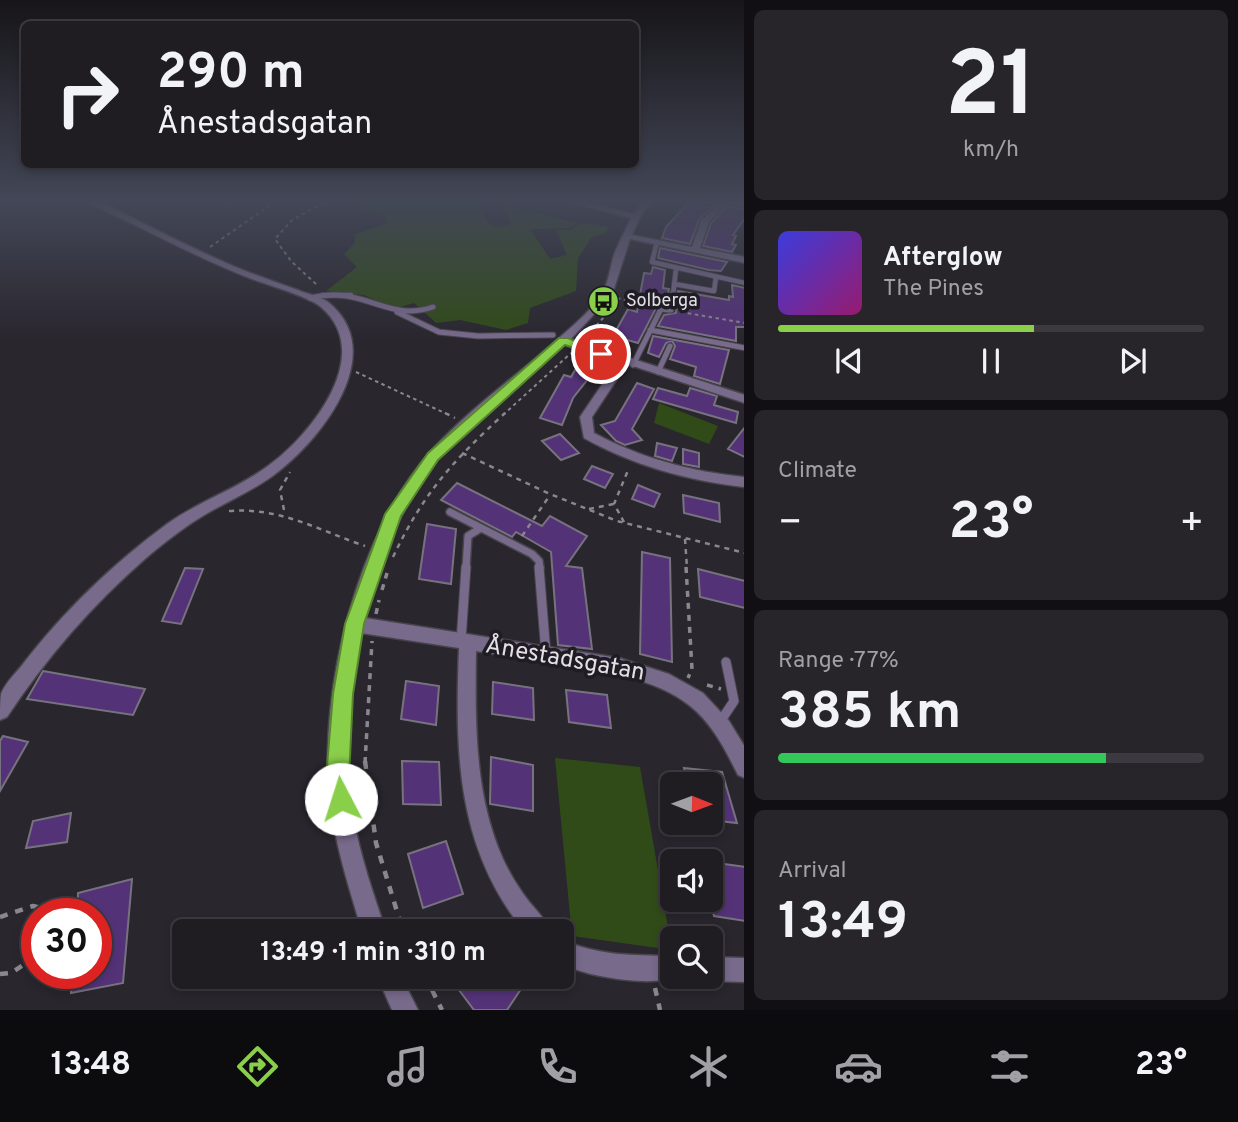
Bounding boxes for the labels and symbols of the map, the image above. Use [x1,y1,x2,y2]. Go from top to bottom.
bus stop icon: Solberga [586,284,620,318]
place label: Solberga [626,290,698,313]
pin [571,324,631,384]
street label: Ånestadsgatan [483,630,647,689]
position arrow [304,762,378,836]
north arrow [660,772,723,835]
speed limit sign: 30 [21,898,112,989]

